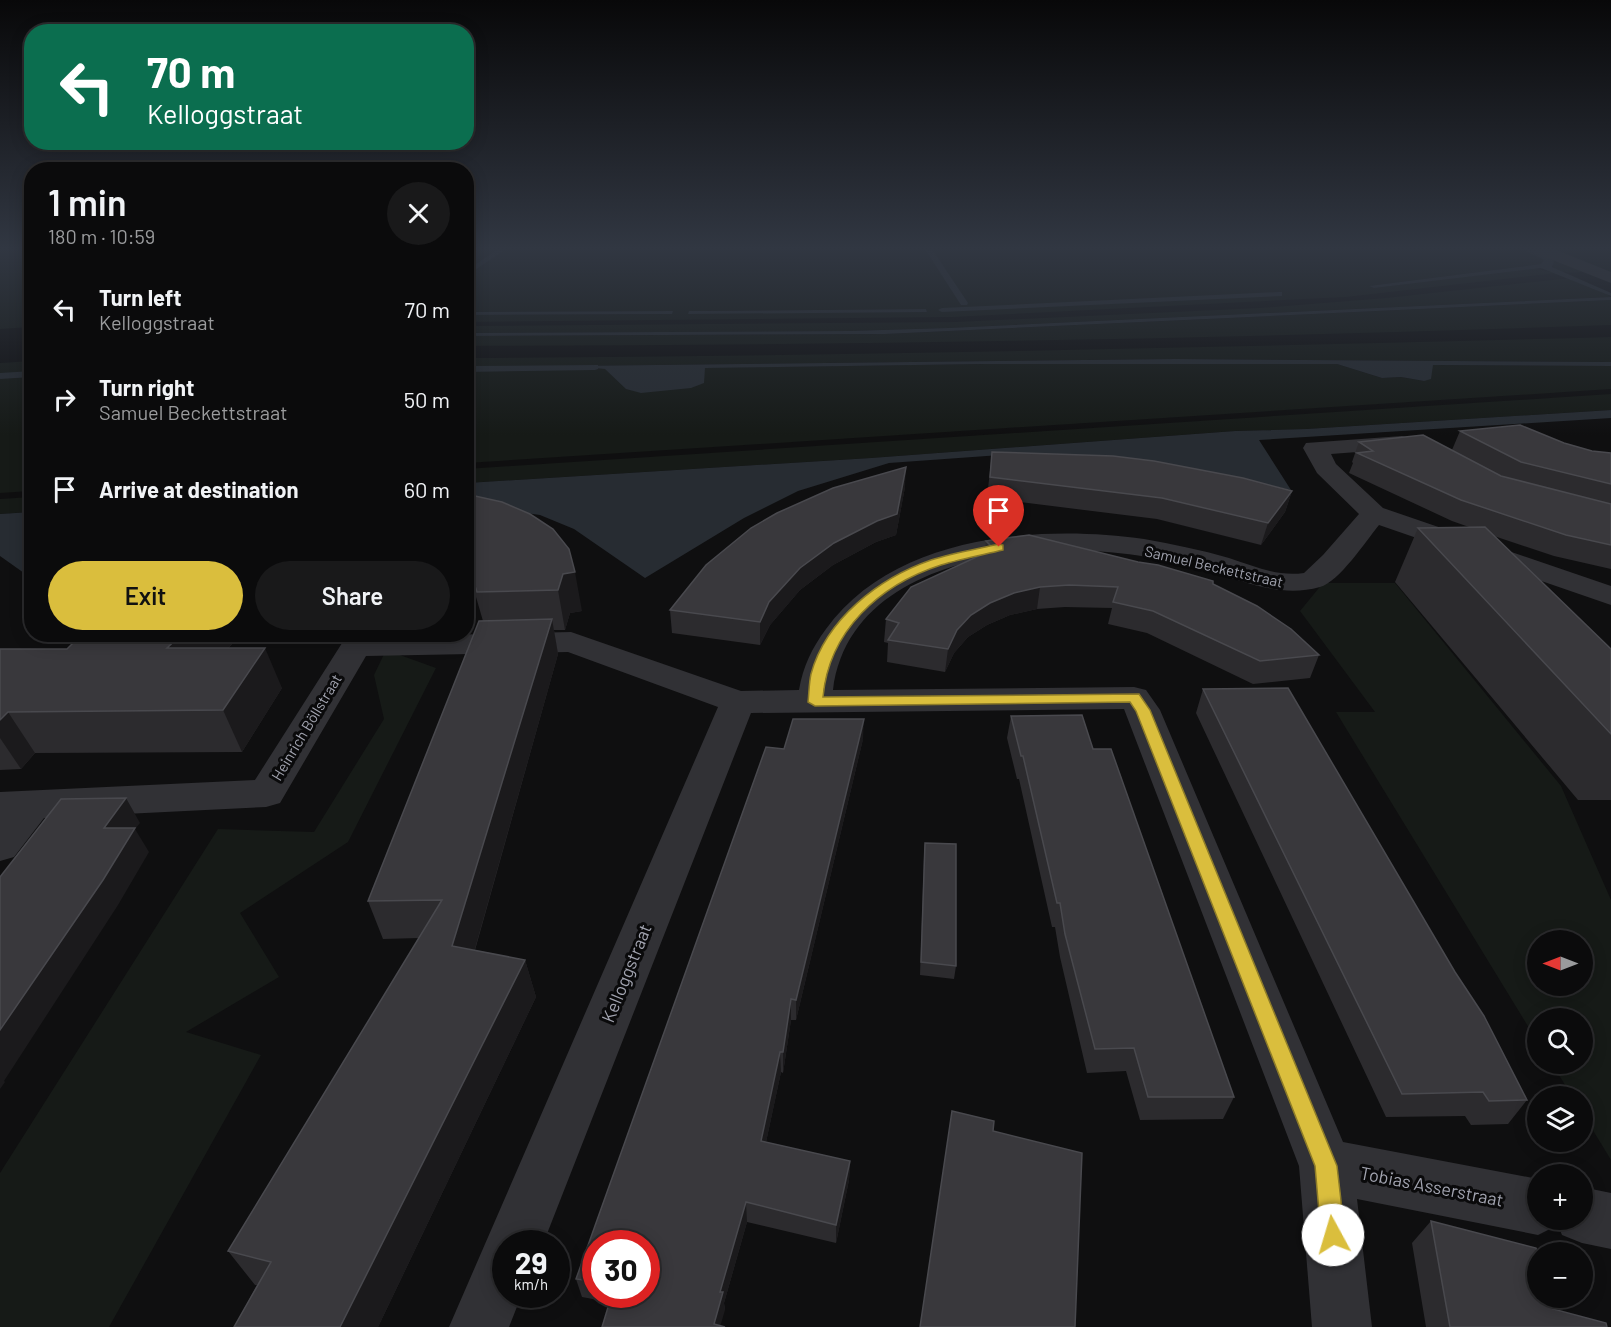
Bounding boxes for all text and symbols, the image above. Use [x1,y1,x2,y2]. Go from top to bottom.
text: 70 m [147,46,235,96]
icon: left [48,48,126,126]
text: Kelloggstraat [147,97,303,129]
text: 1 min [48,180,127,223]
button: close [387,182,450,245]
text: 180 m · 10:59 [48,224,155,248]
text: Turn left [99,284,182,310]
icon: left [48,293,81,326]
text: 70 m [405,296,450,322]
text: Kelloggstraat [99,310,215,334]
text: Turn right [99,374,194,400]
icon: right [48,383,81,416]
text: 50 m [404,386,450,412]
text: Samuel Beckettstraat [99,400,287,424]
icon: arrive [48,473,81,506]
text: Arrive at destination [99,476,298,502]
text: 60 m [404,476,450,502]
pin [973,485,1024,547]
icon: arrive [982,494,1015,527]
street label: Samuel Beckettstraat [1143,541,1285,591]
button: Exit [48,561,243,630]
button: Share [255,561,450,630]
street label: Heinrich Böllstraat [267,670,345,784]
street label: Kelloggstraat [596,921,656,1025]
north arrow [1527,930,1593,996]
map controls [1527,930,1593,1308]
button: search [1527,1008,1593,1074]
button: layers [1527,1086,1593,1152]
street label: Tobias Asserstraat [1359,1161,1505,1211]
button: + [1527,1164,1593,1230]
position arrow [1301,1203,1365,1267]
speed limit sign: 30 [582,1230,660,1308]
button: − [1527,1242,1593,1308]
text: 29 [515,1244,547,1280]
text: km/h [514,1275,548,1293]

